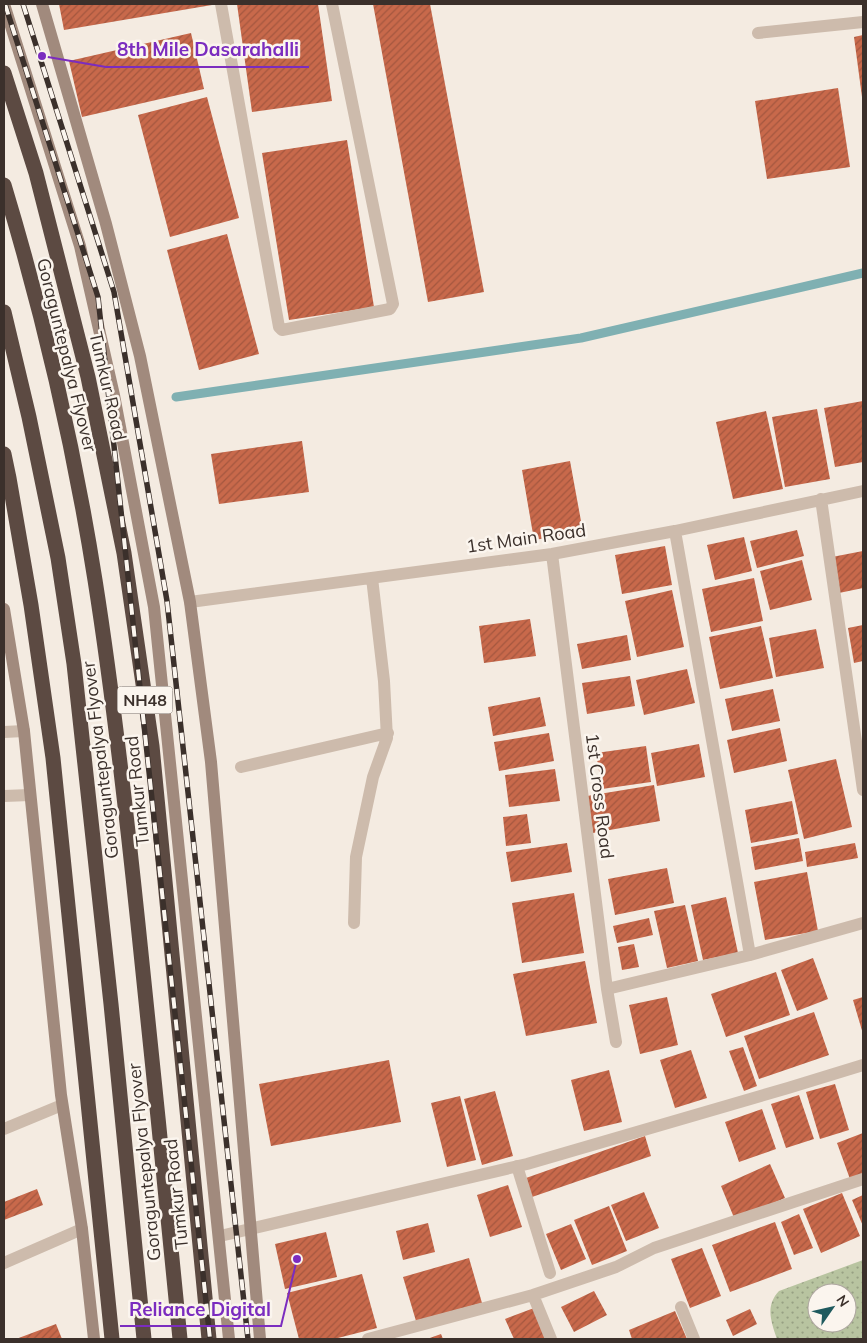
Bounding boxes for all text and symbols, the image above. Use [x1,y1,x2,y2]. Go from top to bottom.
callout: 8th Mile Dasarahalli [106,33,309,67]
text: 8th Mile Dasarahalli [117,37,299,61]
street label: Goraguntepalya Flyover [32,256,102,455]
street label: Tumkur Road [84,329,132,443]
street label: 1st Main Road [465,518,587,558]
street label: Goraguntepalya Flyover [76,659,124,860]
road number: NH48 [118,686,172,714]
street label: 1st Cross Road [581,732,619,860]
street label: Tumkur Road [120,735,154,847]
street label: Goraguntepalya Flyover [122,1061,166,1262]
street label: Tumkur Road [159,1138,193,1250]
north arrow [807,1283,857,1333]
text: N [832,1291,853,1310]
callout: Reliance Digital [120,1292,281,1326]
text: Reliance Digital [129,1297,271,1321]

